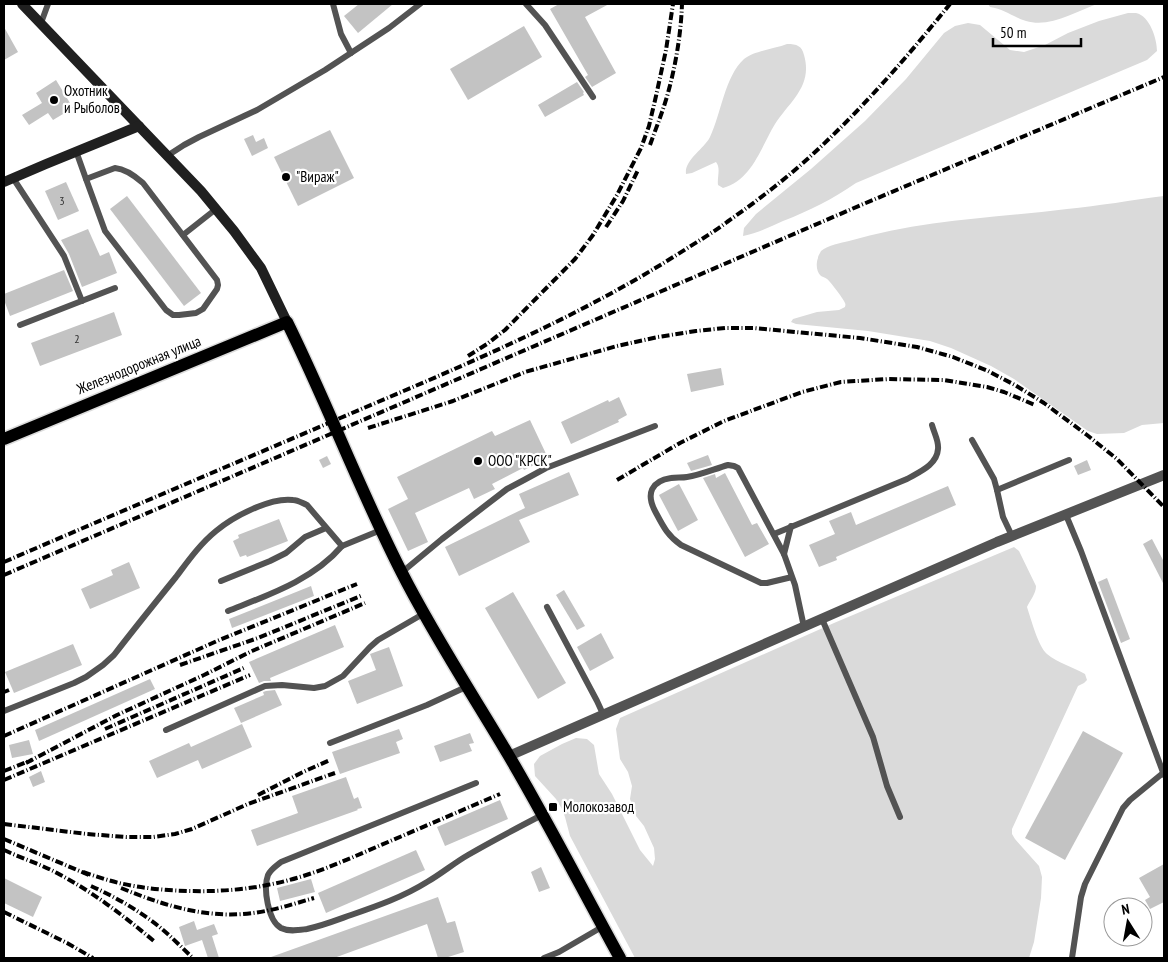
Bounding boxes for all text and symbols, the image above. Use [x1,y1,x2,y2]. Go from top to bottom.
scale bar [993,15,1080,47]
text: 50 m [1000,23,1026,42]
place label: Охотник и Рыболов [64,81,120,117]
marker: Охотник и Рыболов [48,94,60,106]
place label: "Вираж" [296,167,339,186]
marker: "Вираж" [280,171,292,183]
house number: 3 [59,193,65,208]
street label: Железнодорожная улица [73,331,204,398]
house number: 2 [74,331,80,346]
place label: ООО "КРСК" [488,451,552,470]
marker: ООО "КРСК" [472,455,484,467]
place label: Молокозавод [563,797,635,816]
marker: Молокозавод [547,801,559,813]
north arrow [1103,897,1153,947]
text: N [1120,900,1131,919]

